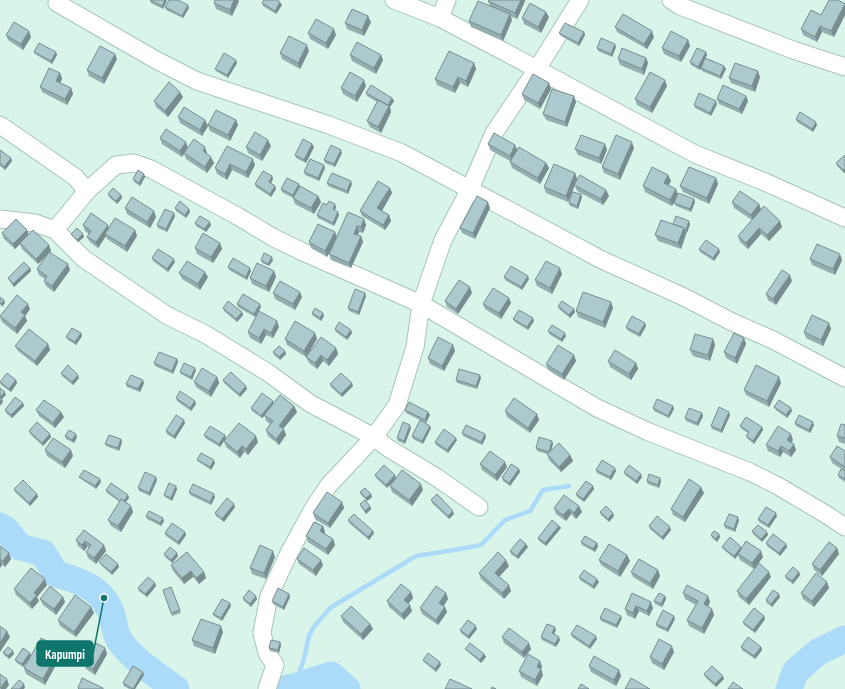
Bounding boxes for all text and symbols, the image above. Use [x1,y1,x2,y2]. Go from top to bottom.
callout: Kapumpi [37,641,93,666]
text: Kapumpi [45,647,85,663]

